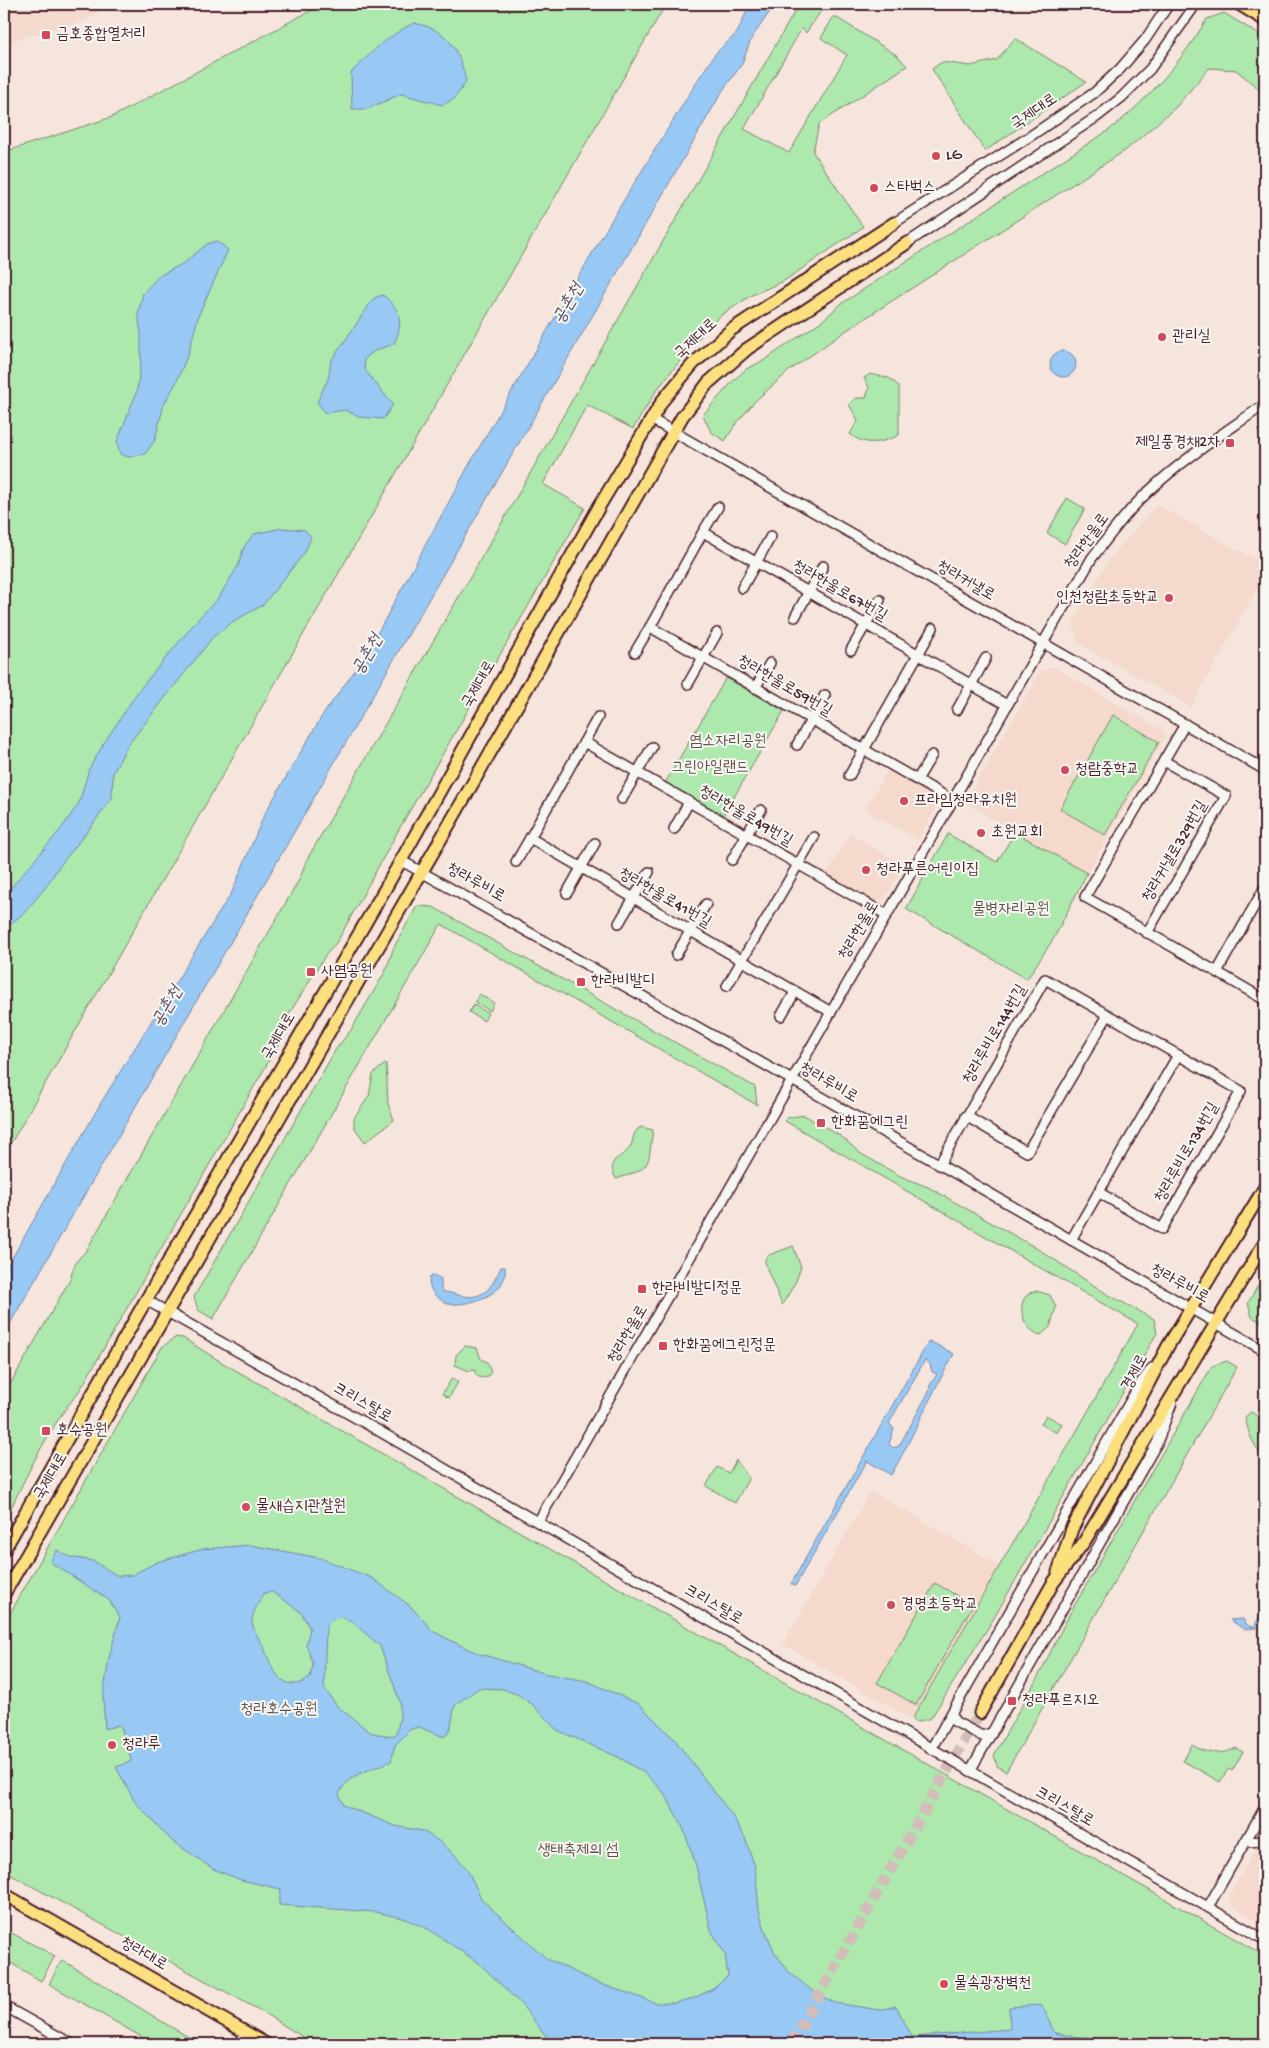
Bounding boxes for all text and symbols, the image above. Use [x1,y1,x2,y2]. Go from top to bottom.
place label: 금호종합열처리 [56,26,146,45]
marker: 금호종합열처리 [40,29,52,41]
street label: 국제대로 [1008,91,1062,135]
place label: LG [946,147,963,166]
marker: LG [930,150,942,162]
place label: 스타벅스 [884,179,936,198]
marker: 스타벅스 [868,182,880,194]
water label: 공촌천 [549,279,590,328]
street label: 국제대로 [672,315,722,365]
place label: 관리실 [1172,328,1211,347]
marker: 관리실 [1156,331,1168,343]
place label: 제일풍경채2차 [1135,434,1220,453]
marker: 제일풍경채2차 [1224,437,1236,449]
street label: 청라한울로 [1061,510,1115,574]
street label: 청라한울로67번길 [788,557,890,627]
street label: 청라커낼로 [932,558,998,606]
place label: 인천청람초등학교 [1056,589,1159,608]
marker: 인천청람초등학교 [1163,592,1175,604]
water label: 공촌천 [348,630,389,679]
street label: 청라한울로59번길 [733,652,835,722]
street label: 국제대로 [459,658,501,712]
park label: 염소자리공원 [689,733,767,752]
park label: 그린아일랜드 [671,759,749,778]
place label: 청람중학교 [1075,761,1139,780]
marker: 청람중학교 [1059,764,1071,776]
street label: 청라한울로49번길 [694,782,796,852]
place label: 프라임청라유치원 [914,792,1017,811]
marker: 프라임청라유치원 [898,795,910,807]
street label: 청라커낼로329번길 [1139,798,1213,906]
place label: 초원교회 [991,824,1043,843]
marker: 초원교회 [975,827,987,839]
street label: 청라루비로 [442,860,508,908]
place label: 청라푸른어린이집 [876,860,979,880]
marker: 청라푸른어린이집 [860,864,872,876]
street label: 청라한울로41번길 [614,865,714,933]
street label: 청라한울로 [836,898,884,964]
park label: 물병자리공원 [972,901,1050,920]
place label: 사염공원 [321,963,373,982]
marker: 사염공원 [305,966,317,978]
place label: 한라비발디 [591,973,655,992]
marker: 한라비발디 [575,976,587,988]
water label: 공촌천 [148,982,189,1031]
street label: 청라루비로144번길 [960,982,1032,1088]
street label: 국제대로 [259,1010,301,1064]
street label: 청라루비로 [795,1060,861,1108]
street label: 청라루비로134번길 [1152,1099,1224,1206]
place label: 한화꿈에그린 [831,1114,908,1133]
marker: 한화꿈에그린 [815,1117,827,1129]
street label: 청라루비로 [1146,1261,1212,1309]
place label: 한라비발디정문 [652,1280,742,1299]
marker: 한라비발디정문 [636,1283,648,1295]
street label: 청라한울로 [605,1302,653,1368]
place label: 한화꿈에그린정문 [673,1337,776,1356]
marker: 한화꿈에그린정문 [657,1340,669,1352]
street label: 경제로 [1119,1351,1153,1395]
street label: 크리스탈로 [329,1380,395,1428]
place label: 호수공원 [56,1422,108,1441]
marker: 호수공원 [40,1425,52,1437]
street label: 국제대로 [31,1450,73,1504]
place label: 물새습지관찰원 [256,1497,346,1517]
marker: 물새습지관찰원 [240,1501,252,1513]
street label: 크리스탈로 [680,1582,746,1630]
place label: 경명초등학교 [901,1596,978,1615]
marker: 경명초등학교 [885,1599,897,1611]
place label: 청라푸르지오 [1022,1692,1099,1711]
marker: 청라푸르지오 [1006,1695,1018,1707]
park label: 청라호수공원 [240,1701,318,1720]
place label: 청라루 [122,1736,161,1755]
marker: 청라루 [106,1739,118,1751]
street label: 크리스탈로 [1031,1784,1097,1832]
park label: 생태축제의 섬 [537,1842,619,1861]
street label: 청라대로 [116,1934,170,1976]
place label: 물속광장벽천 [954,1974,1031,1994]
marker: 물속광장벽천 [938,1978,950,1990]

